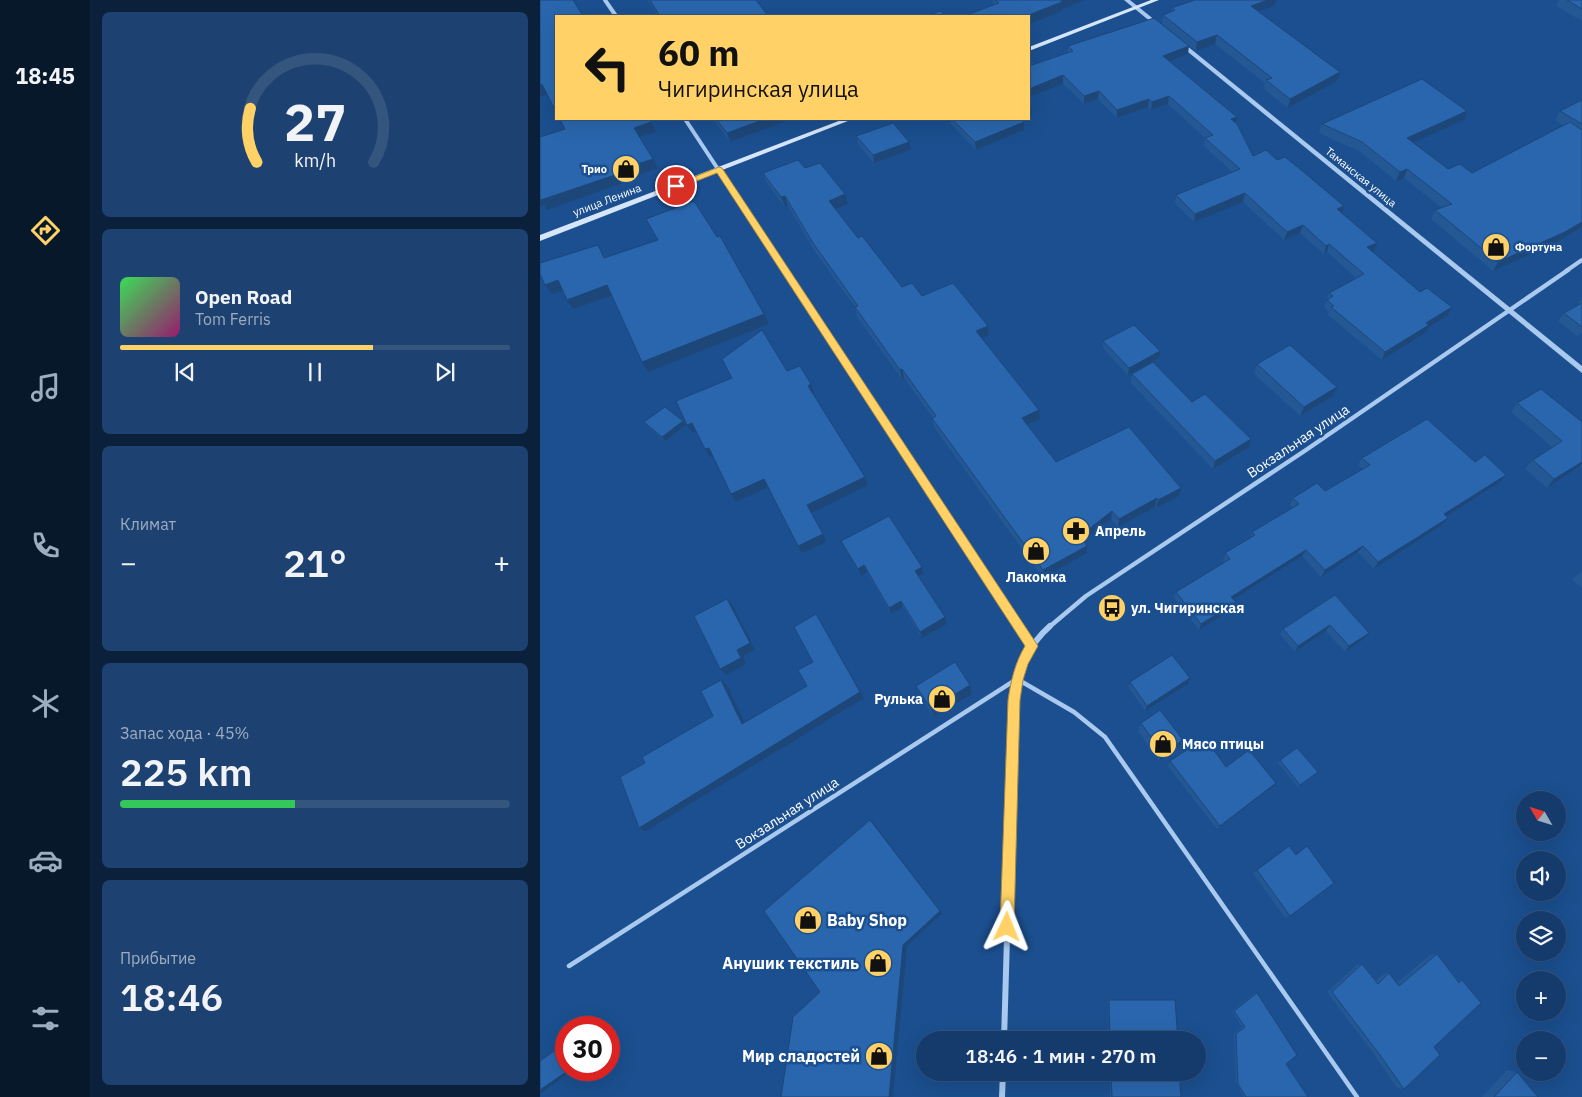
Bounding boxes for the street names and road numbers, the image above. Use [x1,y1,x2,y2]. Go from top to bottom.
street label: Таманская улица [1323,144,1400,210]
street label: улица Ленина [571,181,643,219]
street label: Вокзальная улица [1243,400,1353,482]
street label: Вокзальная улица [732,773,842,853]

